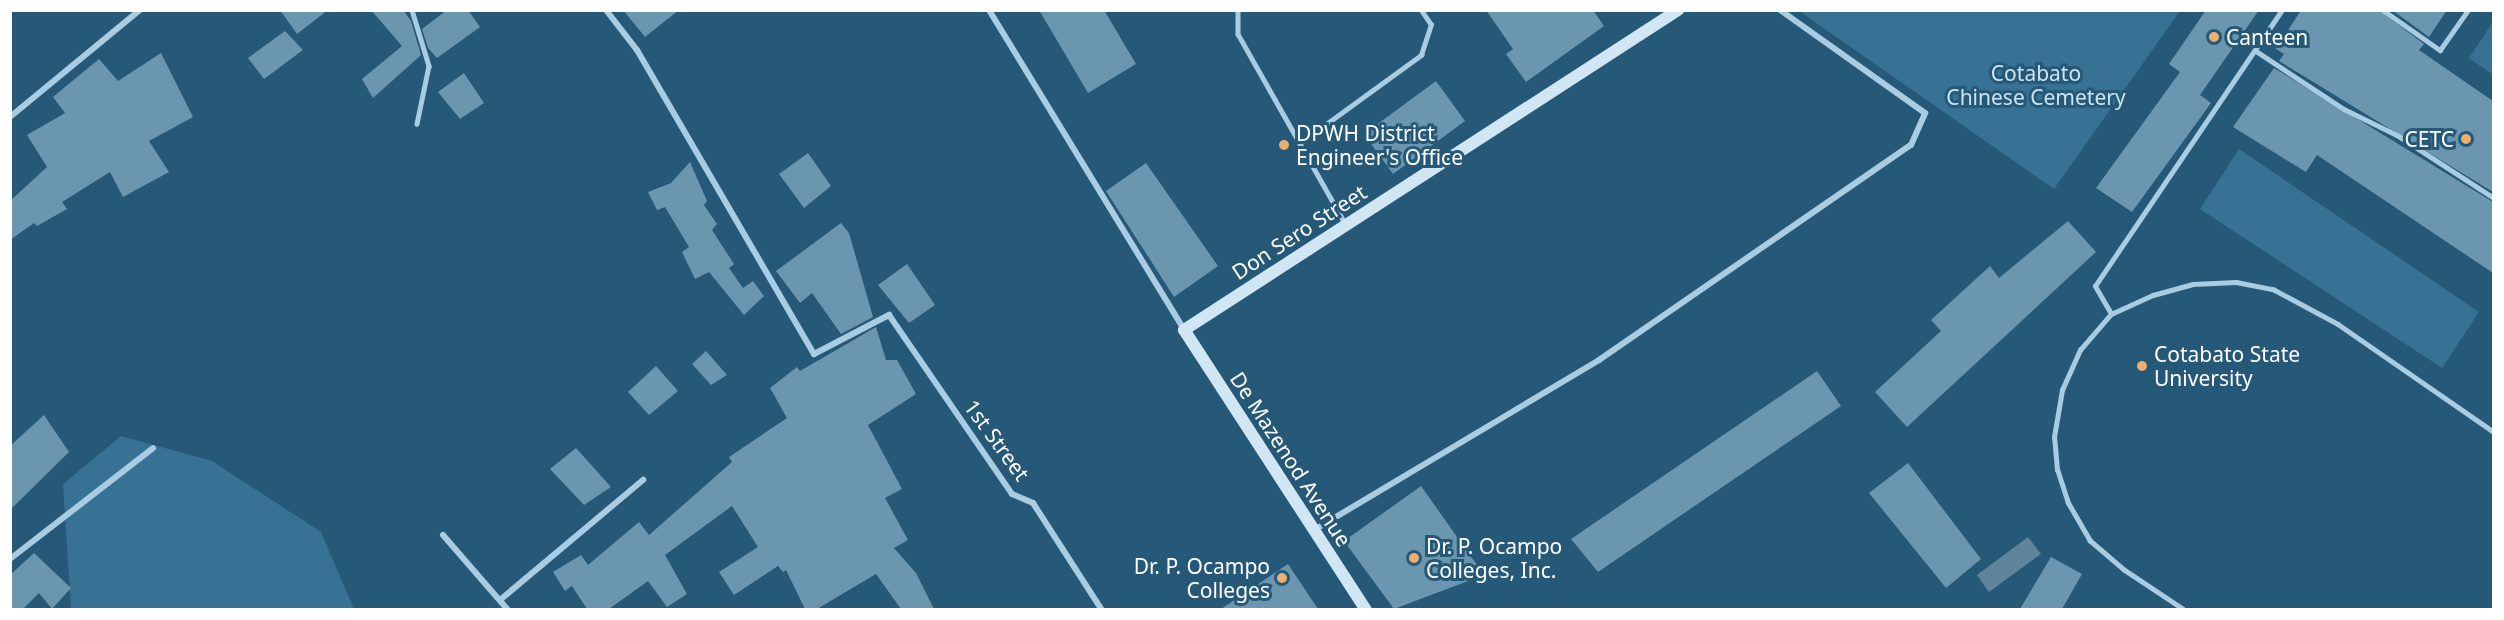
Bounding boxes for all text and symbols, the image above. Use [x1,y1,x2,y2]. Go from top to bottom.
place label: Canteen [2226,24,2308,50]
marker: Canteen [2207,30,2221,44]
park label: Cotabato Chinese Cemetery [1946,60,2126,110]
place label: DPWH District Engineer's Office [1296,120,1463,170]
place label: CETC [2405,126,2454,152]
marker: CETC [2459,132,2473,146]
marker: DPWH District Engineer's Office [1277,138,1291,152]
street label: Don Sero Street [1227,179,1371,285]
place label: Cotabato State University [2154,341,2300,391]
marker: Cotabato State University [2135,359,2149,373]
street label: De Mazenod Avenue [1225,367,1357,551]
street label: 1st Street [959,395,1035,485]
place label: Dr. P. Ocampo Colleges, Inc. [1426,533,1562,583]
marker: Dr. P. Ocampo Colleges, Inc. [1407,551,1421,565]
place label: Dr. P. Ocampo Colleges [1134,553,1270,603]
marker: Dr. P. Ocampo Colleges [1275,571,1289,585]

